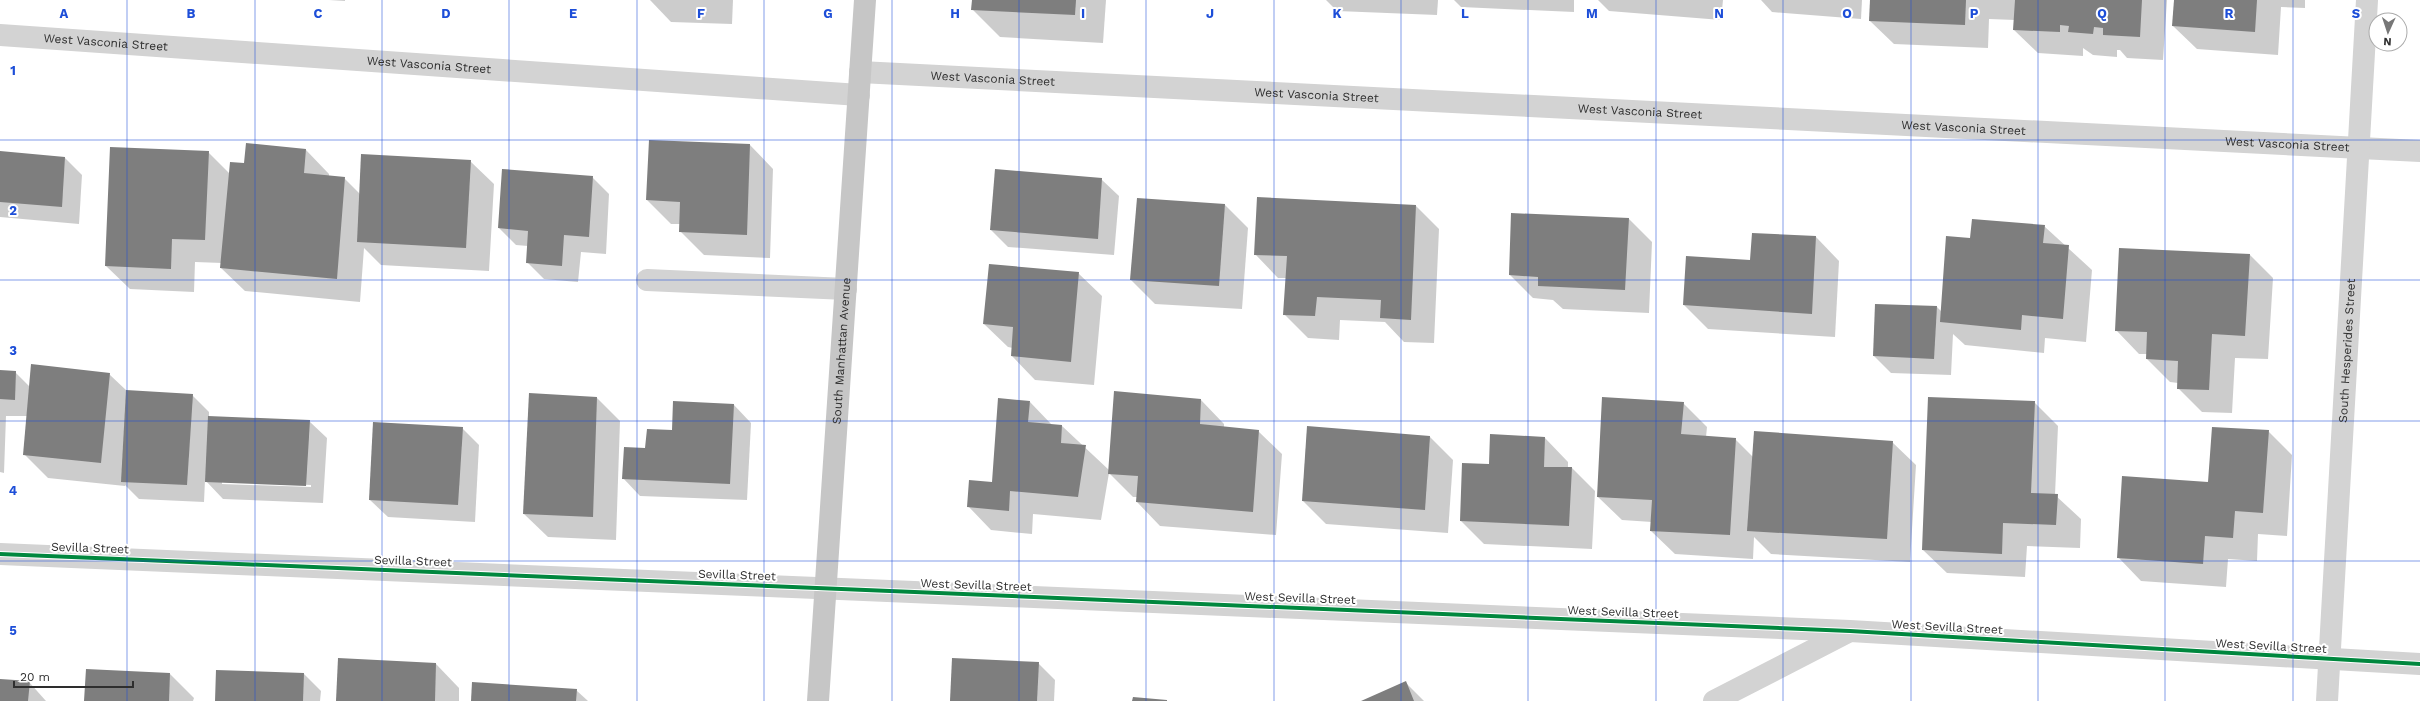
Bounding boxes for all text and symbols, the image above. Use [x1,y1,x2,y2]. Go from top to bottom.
text: A [60,6,69,21]
text: B [187,6,196,21]
text: C [314,6,323,21]
text: D [441,6,451,21]
text: E [569,6,577,21]
text: F [697,6,705,21]
text: G [823,6,833,21]
text: H [950,6,960,21]
text: I [1081,6,1085,21]
text: J [1206,6,1214,21]
text: K [1332,6,1342,21]
text: L [1461,6,1469,21]
text: M [1586,6,1598,21]
text: N [1714,6,1724,21]
text: O [1842,6,1852,21]
text: P [1970,6,1979,21]
text: Q [2097,6,2107,21]
text: R [2225,6,2234,21]
text: S [2352,6,2361,21]
north arrow [2368,12,2408,52]
street label: West Vasconia Street [43,31,168,54]
text: N [2383,35,2392,48]
street label: West Vasconia Street [366,54,492,76]
text: 1 [10,63,16,78]
street label: West Vasconia Street [930,69,1055,89]
street label: West Vasconia Street [1254,85,1379,105]
street label: West Vasconia Street [1577,101,1703,122]
street label: West Vasconia Street [1901,118,2026,138]
street label: West Vasconia Street [2225,134,2350,154]
text: 2 [9,203,17,218]
street label: South Manhattan Avenue [830,277,853,425]
street label: South Hesperides Street [2336,278,2358,423]
text: 3 [9,343,17,358]
text: 4 [9,483,18,498]
street label: Sevilla Street [51,540,129,556]
street label: Sevilla Street [374,553,452,569]
street label: Sevilla Street [698,567,776,583]
street label: West Sevilla Street [920,576,1032,594]
street label: West Sevilla Street [1244,589,1356,607]
street label: West Sevilla Street [1567,603,1679,621]
street label: West Sevilla Street [1891,617,2003,637]
text: 5 [9,623,17,638]
street label: West Sevilla Street [2215,636,2327,656]
scale bar [14,663,133,689]
text: 20 m [20,670,50,684]

